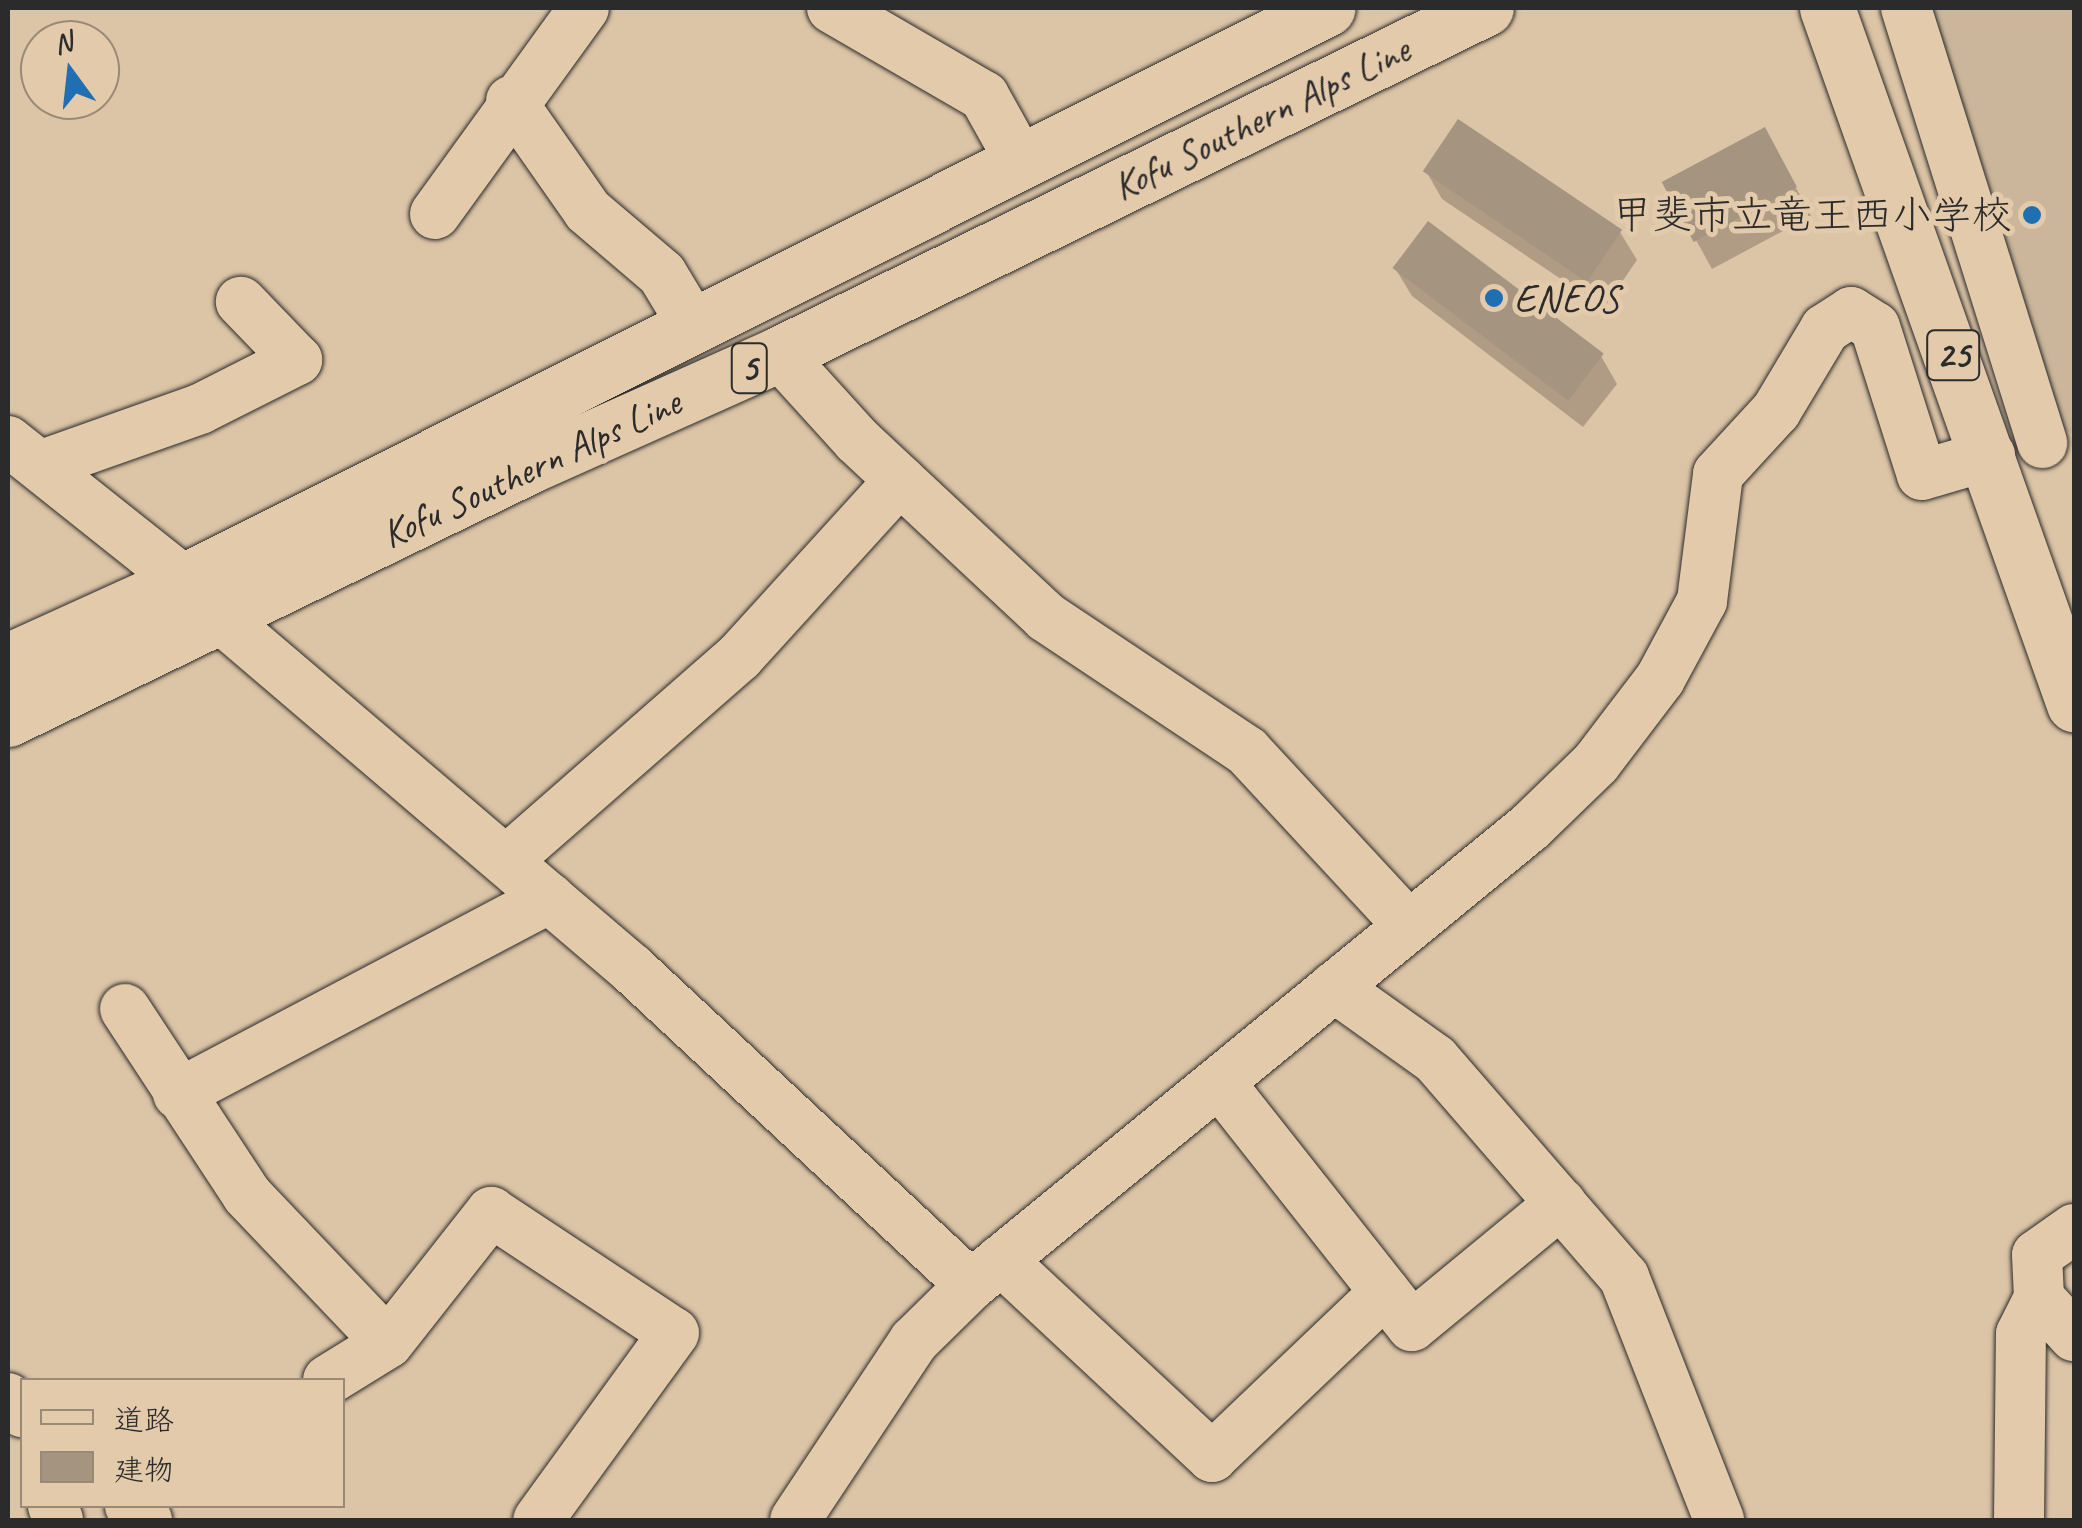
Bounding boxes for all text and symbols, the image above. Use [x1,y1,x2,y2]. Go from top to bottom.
north arrow [20,20,120,120]
text: N [50,23,76,62]
street label: Kofu Southern Alps Line [1105,25,1417,211]
place label: 甲斐市立竜王西小学校 [1612,191,2012,239]
marker: 甲斐市立竜王西小学校 [2021,204,2043,226]
place label: ENEOS [1514,274,1619,322]
marker: ENEOS [1483,287,1505,309]
road number: 25 [1926,322,1980,388]
road number: 5 [729,335,769,401]
street label: Kofu Southern Alps Line [374,378,688,558]
legend [20,1378,345,1508]
text: 道路 [114,1401,174,1439]
text: 建物 [114,1451,174,1489]

